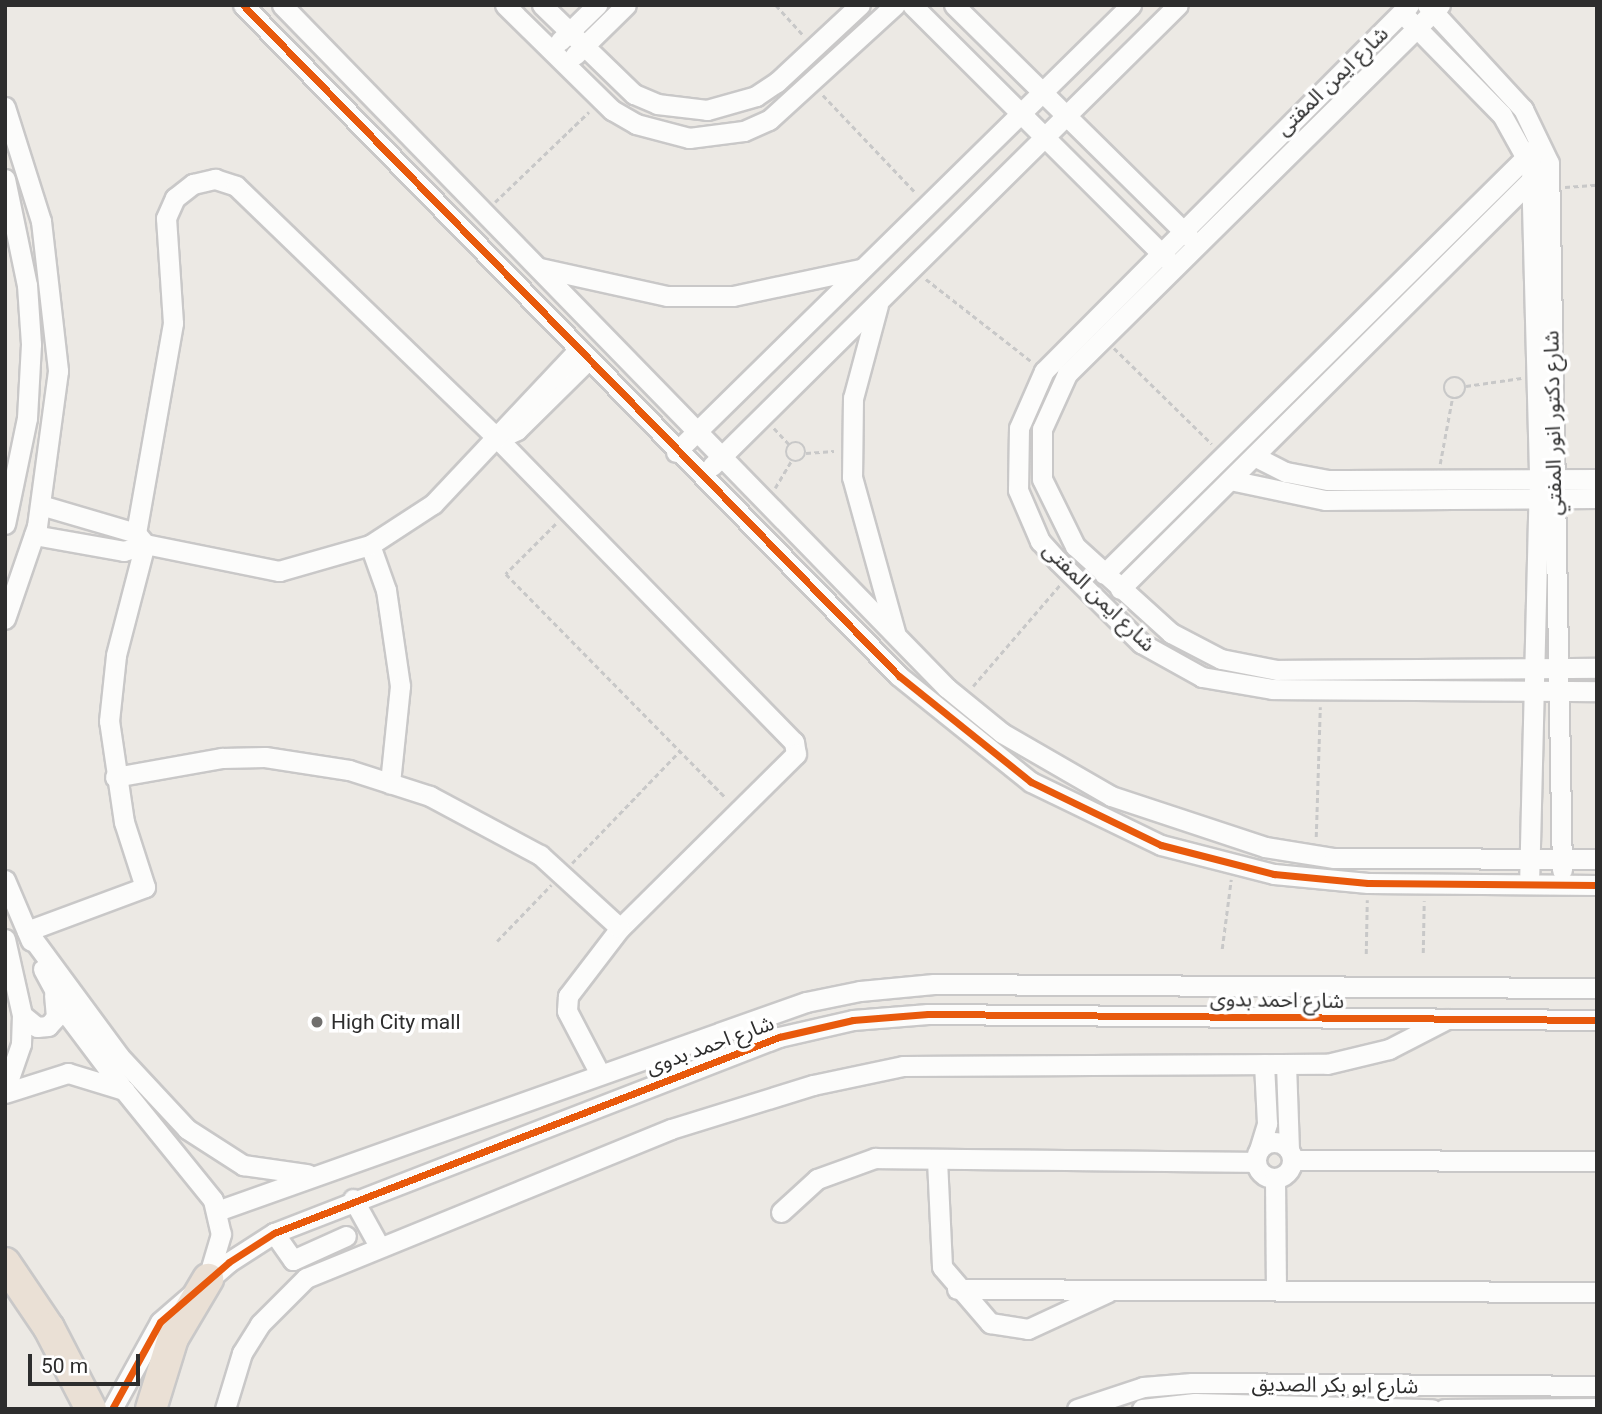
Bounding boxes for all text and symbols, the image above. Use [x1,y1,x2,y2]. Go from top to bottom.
street label: شارع ايمن المفتى [1271,21,1393,141]
street label: شارع دكتور انور المفتي [1539,330,1567,516]
street label: شارع ايمن المفتى [1038,537,1160,657]
street label: شارع احمد بدوى [1210,986,1344,1014]
place label: High City mall [331,1009,460,1035]
street label: شارع احمد بدوى [643,1010,777,1080]
marker: High City mall [309,1014,325,1030]
scale bar [32,1340,144,1384]
text: 50 m [41,1354,88,1378]
street label: شارع ابو بكر الصديق [1252,1371,1418,1399]

